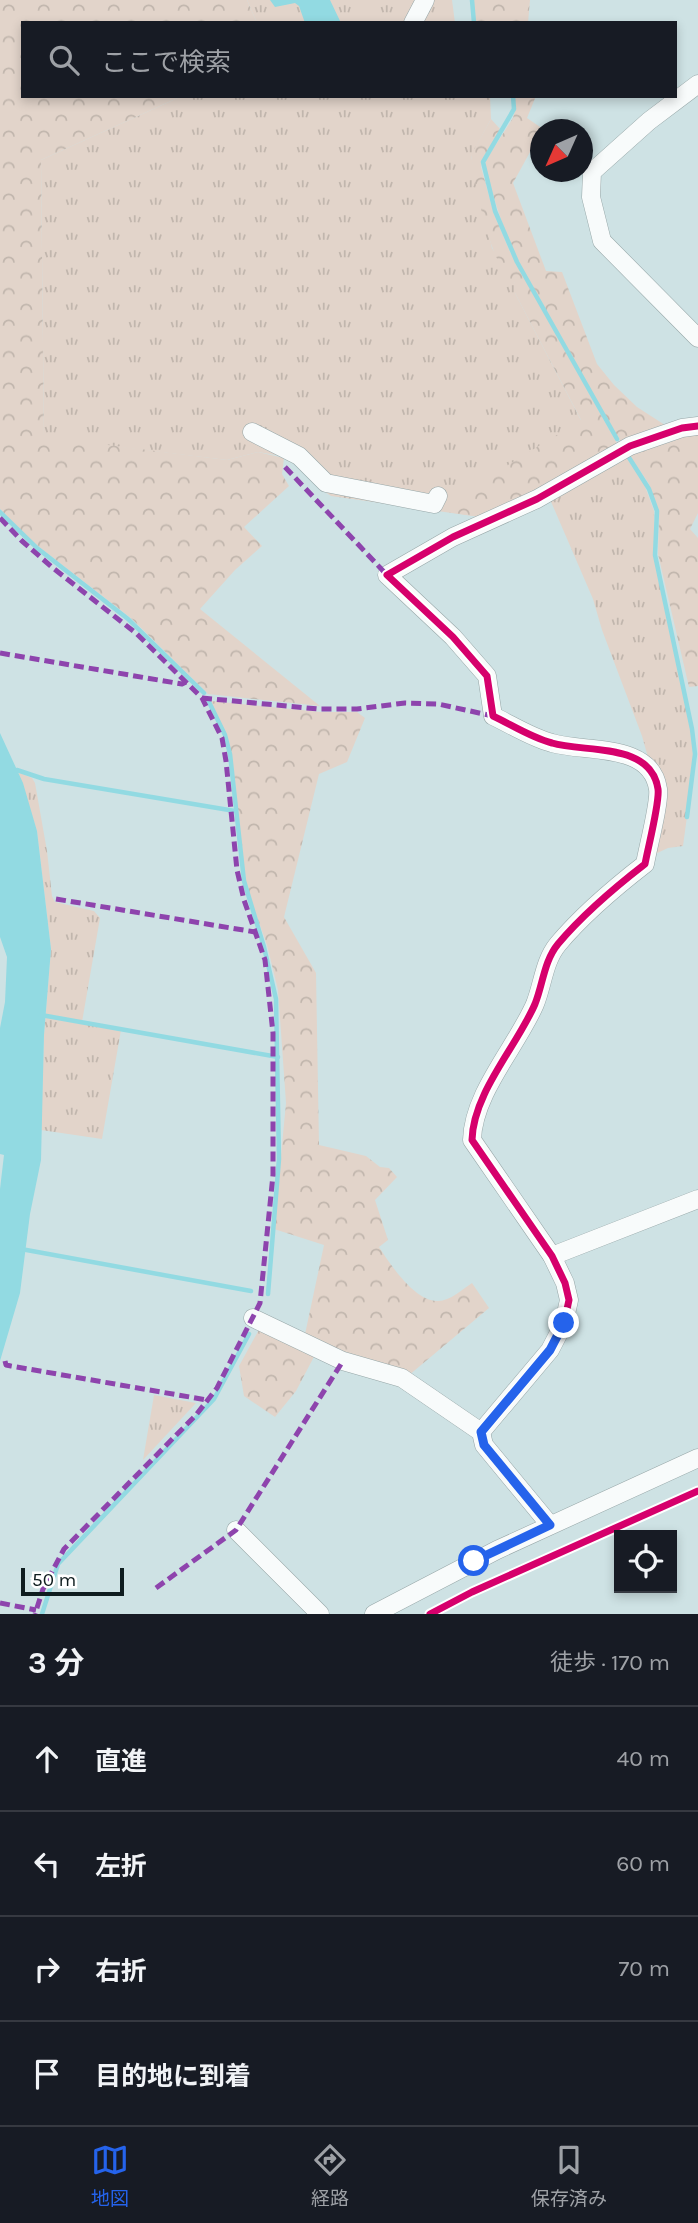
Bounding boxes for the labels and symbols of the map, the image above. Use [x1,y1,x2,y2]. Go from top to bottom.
north arrow [530,119,593,182]
route end [548,1307,579,1338]
route start [458,1545,489,1576]
scale bar [21,1565,124,1597]

